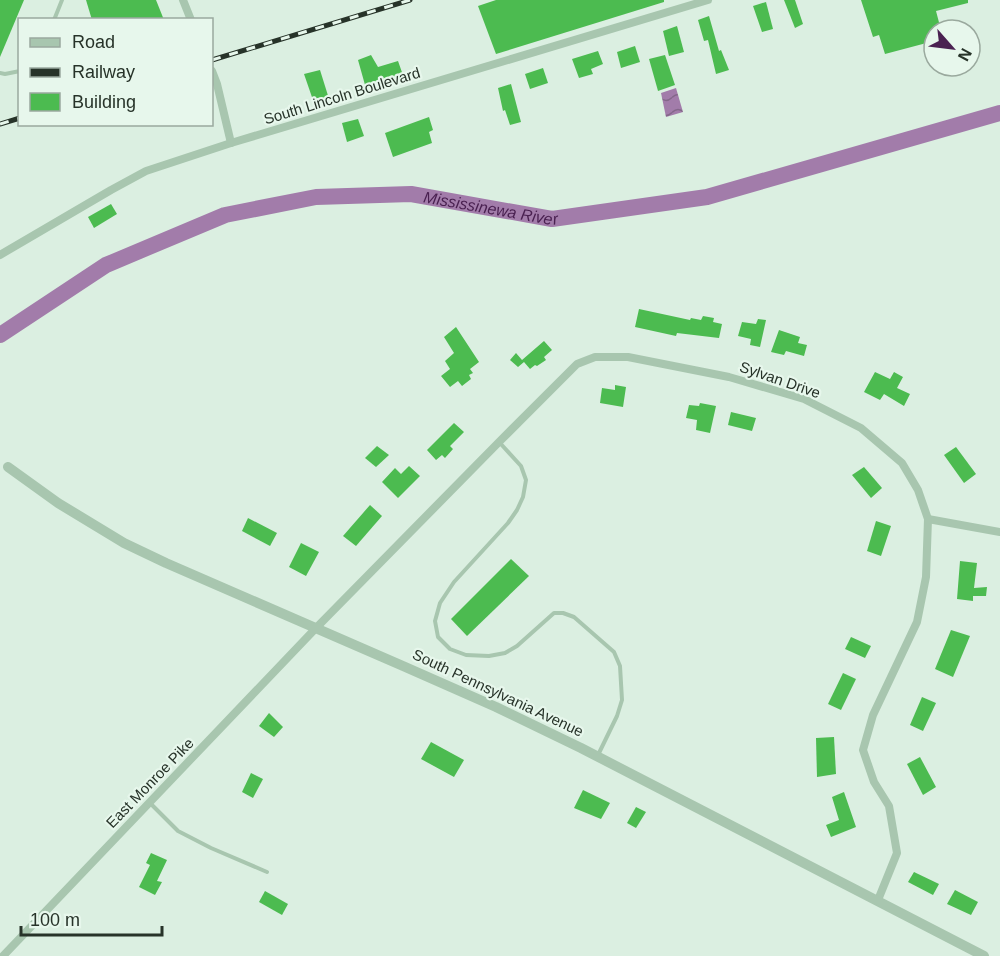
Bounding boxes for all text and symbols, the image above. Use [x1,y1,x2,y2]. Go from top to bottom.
legend [18,18,213,126]
north arrow [922,18,982,78]
text: Road [72,32,115,52]
text: N [955,46,975,64]
text: Railway [72,62,135,82]
street label: South Lincoln Boulevard [262,64,422,127]
text: Building [72,92,136,112]
water label: Mississinewa River [422,188,560,228]
street label: Sylvan Drive [738,358,823,401]
street label: South Pennsylvania Avenue [410,645,586,740]
street label: East Monroe Pike [102,734,197,831]
scale bar [21,899,162,937]
text: 100 m [30,910,80,930]

